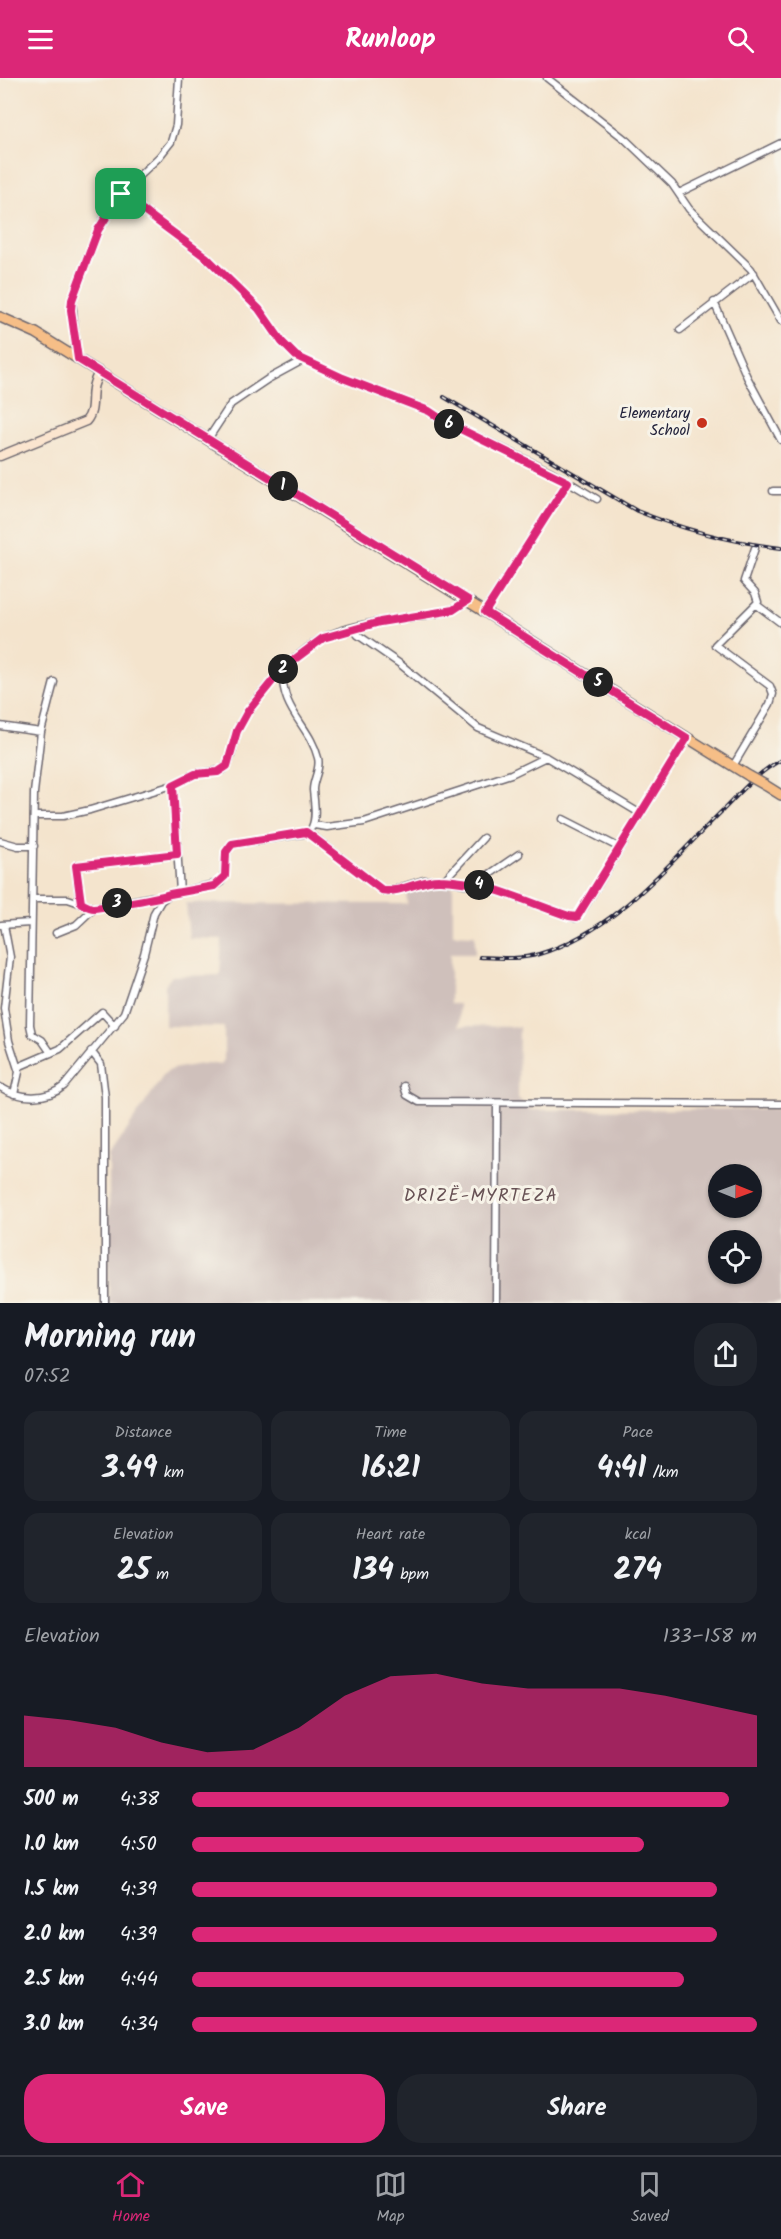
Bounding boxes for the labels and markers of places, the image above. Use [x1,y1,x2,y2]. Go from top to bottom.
pin [95,168,146,219]
place label: Elementary School [619,402,691,443]
pin: 6 [434,409,464,439]
marker: Elementary School [695,416,709,430]
pin: 1 [268,471,298,501]
pin: 2 [268,654,298,684]
pin: 5 [583,667,613,697]
pin: 4 [464,870,494,900]
pin: 3 [102,888,132,918]

